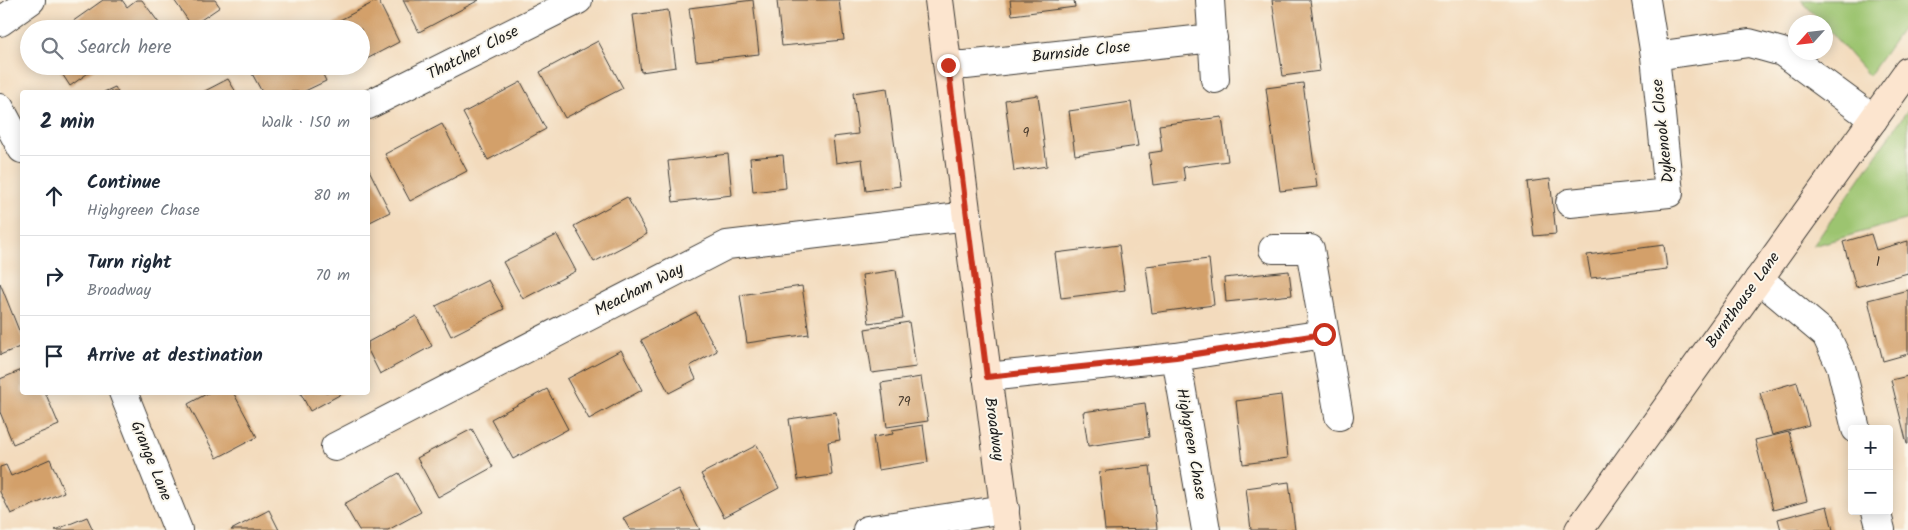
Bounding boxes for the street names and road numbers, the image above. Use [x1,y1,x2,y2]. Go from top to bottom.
street label: Thatcher Close [423,19,523,87]
street label: Burnside Close [1031,34,1131,70]
street label: Dykenook Close [1645,78,1681,184]
street label: Burnthouse Lane [1699,247,1787,353]
street label: Meacham Way [590,257,688,323]
street label: Highgreen Chase [1169,386,1213,502]
street label: Broadway [977,396,1011,463]
street label: Grange Lane [124,417,178,505]

